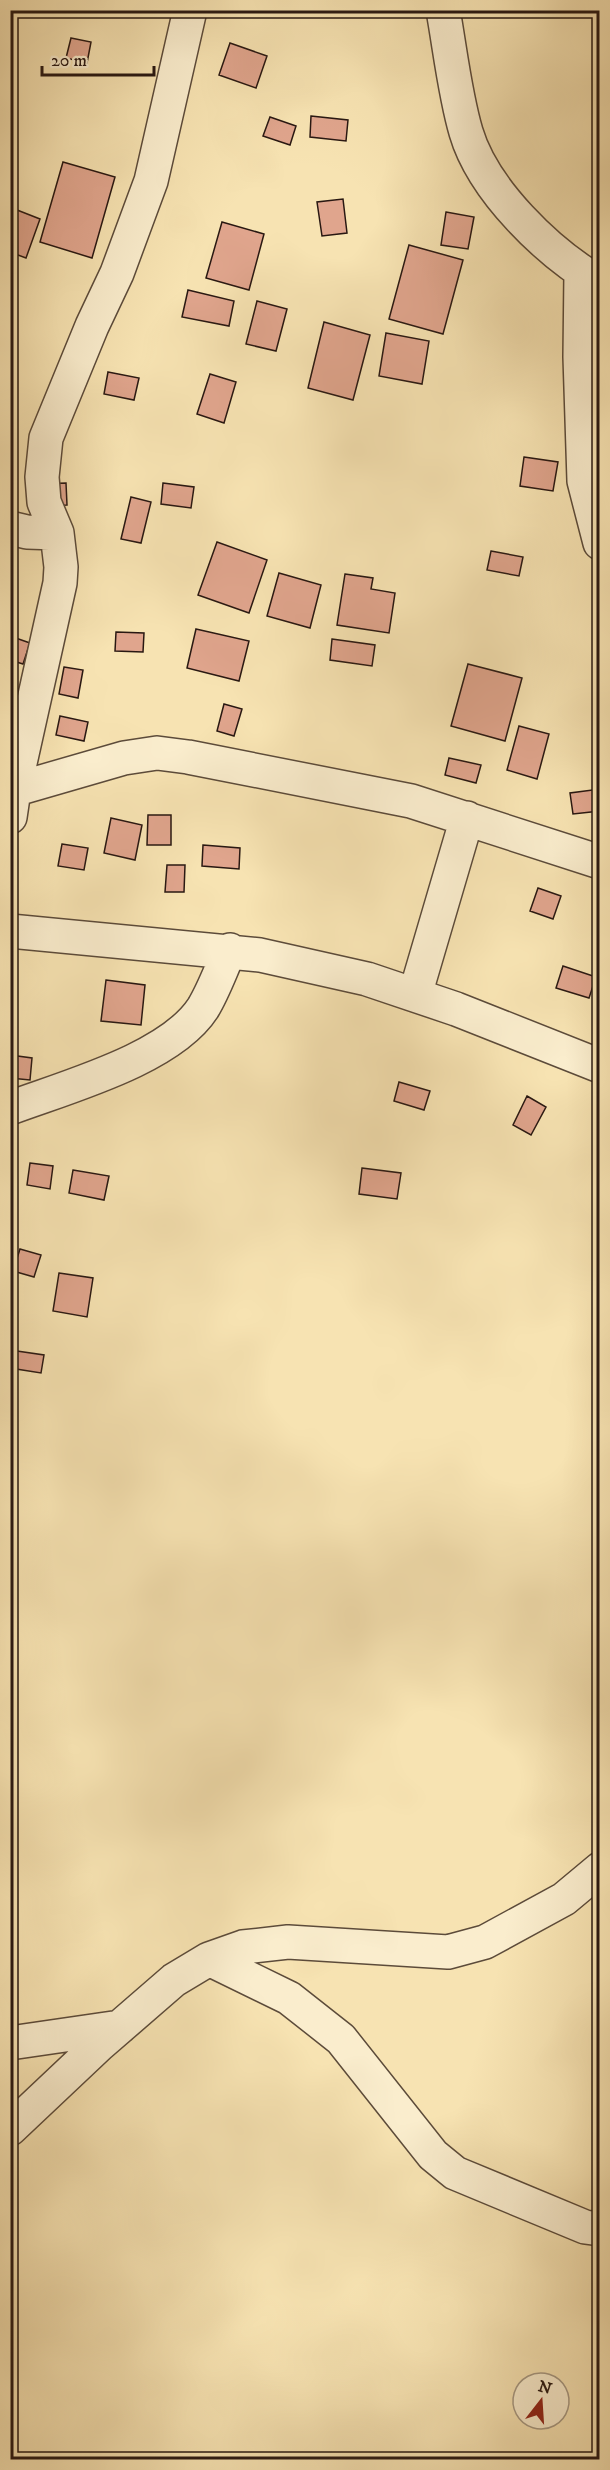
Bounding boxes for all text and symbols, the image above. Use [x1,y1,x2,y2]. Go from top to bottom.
scale bar [42,39,154,77]
text: 20 m [51,50,87,72]
north arrow [511,2371,571,2431]
text: N [536,2376,554,2399]

